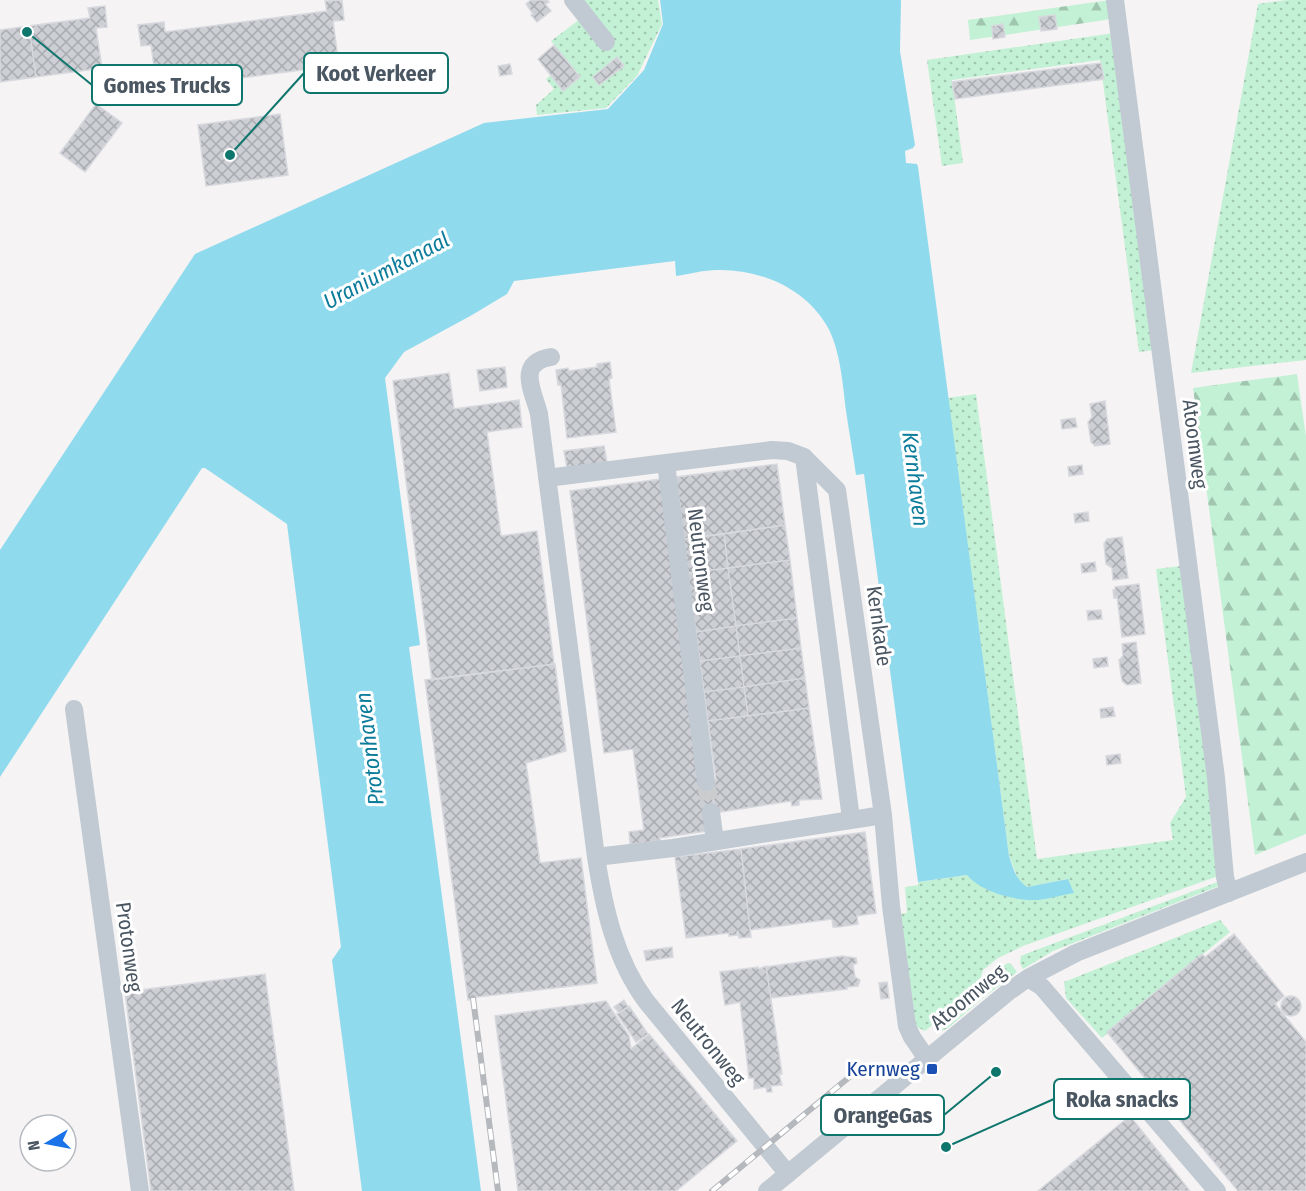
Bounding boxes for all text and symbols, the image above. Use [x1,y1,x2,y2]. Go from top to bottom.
callout: Koot Verkeer [304,53,448,93]
text: Koot Verkeer [316,60,437,87]
callout: Gomes Trucks [92,65,242,105]
text: Gomes Trucks [104,72,231,99]
water label: Uraniumkanaal [319,226,454,315]
street label: Atoomweg [1177,398,1213,490]
water label: Kernhaven [896,430,935,528]
street label: Neutronweg [682,507,720,613]
street label: Kernkade [860,584,898,668]
water label: Protonhaven [349,691,390,807]
street label: Protonweg [110,900,148,994]
street label: Atoomweg [925,959,1011,1035]
street label: Neutronweg [665,993,751,1091]
place label: Kernweg [846,1056,920,1082]
marker: Kernweg [925,1062,939,1076]
callout: Roka snacks [1054,1079,1190,1119]
text: Roka snacks [1066,1086,1179,1113]
callout: OrangeGas [821,1095,944,1135]
text: OrangeGas [834,1102,933,1129]
north arrow [18,1113,78,1173]
text: N [24,1139,44,1152]

